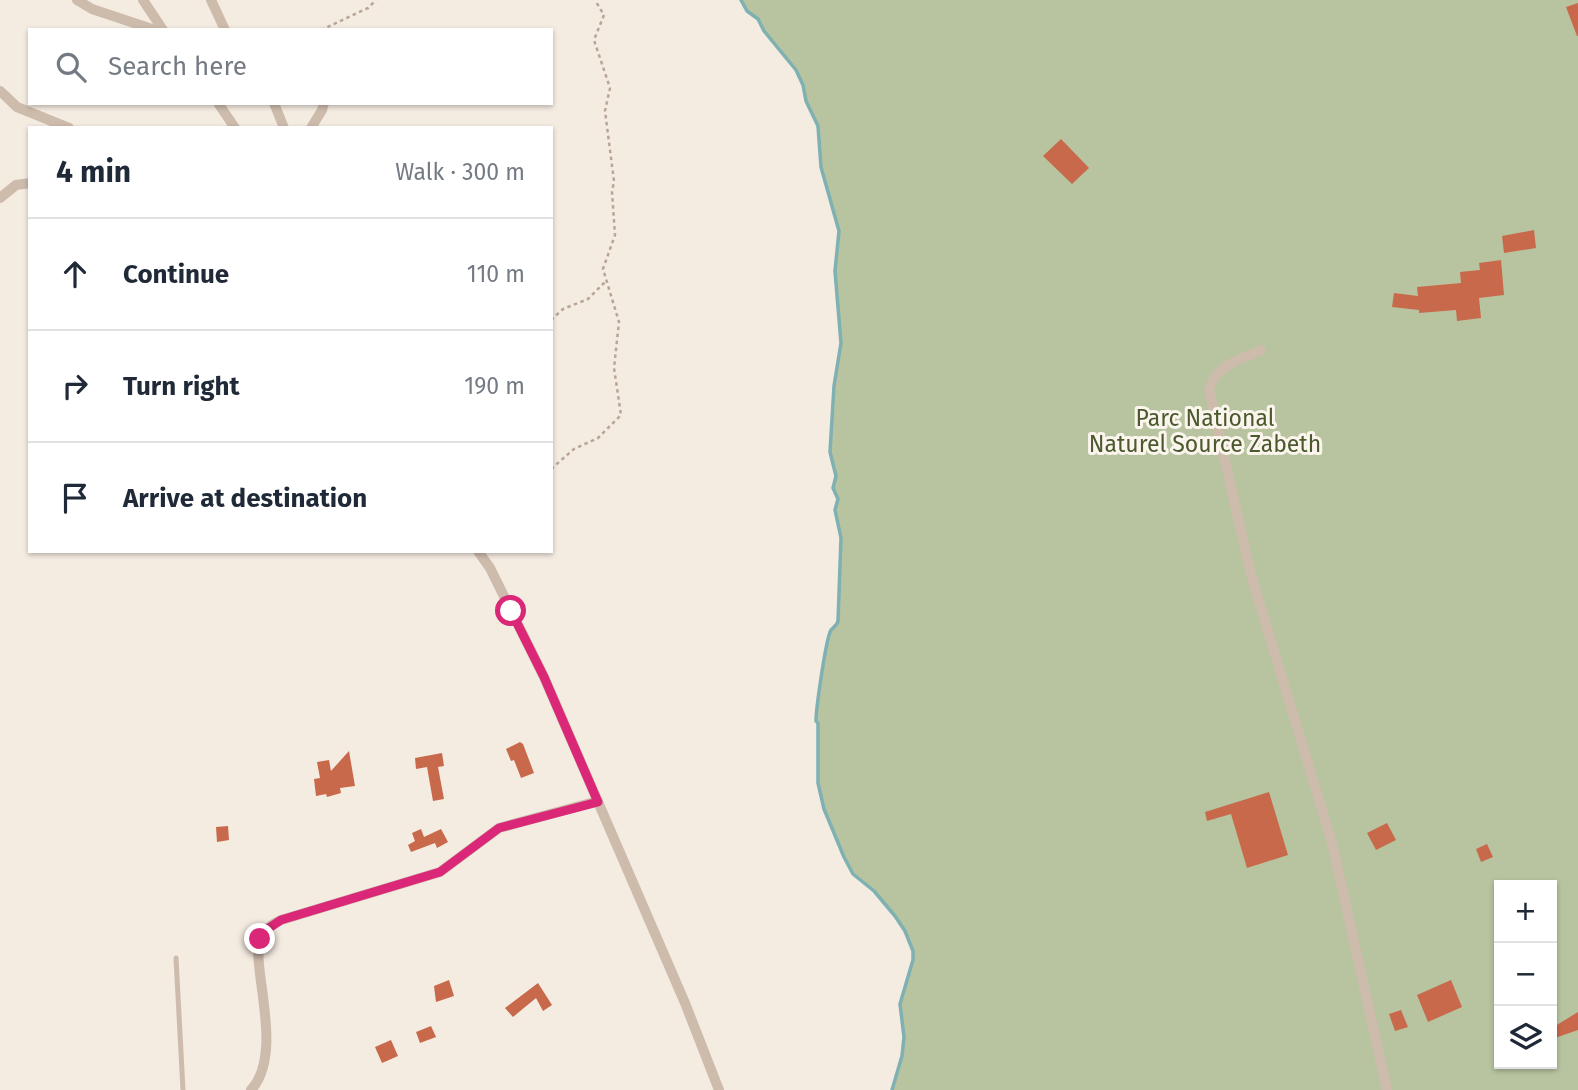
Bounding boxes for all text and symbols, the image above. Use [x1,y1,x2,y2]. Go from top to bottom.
search box [28,28,553,105]
icon: search [52,48,90,86]
text: Search here [108,51,247,82]
text: 4 min [56,154,131,190]
text: Walk · 300 m [395,158,525,186]
icon: ahead [56,255,94,293]
text: Continue [123,259,229,290]
text: 110 m [467,260,525,288]
icon: right [56,367,94,405]
text: Turn right [123,371,240,402]
text: 190 m [464,372,525,400]
park label: Parc National Naturel Source Zabeth [1089,404,1321,458]
icon: arrive [56,479,94,517]
text: Arrive at destination [123,483,367,514]
route start [495,595,526,626]
map controls [1494,880,1557,1069]
button: + [1494,880,1557,943]
route end [244,923,275,954]
button: − [1494,943,1557,1006]
button: layers [1494,1006,1557,1069]

